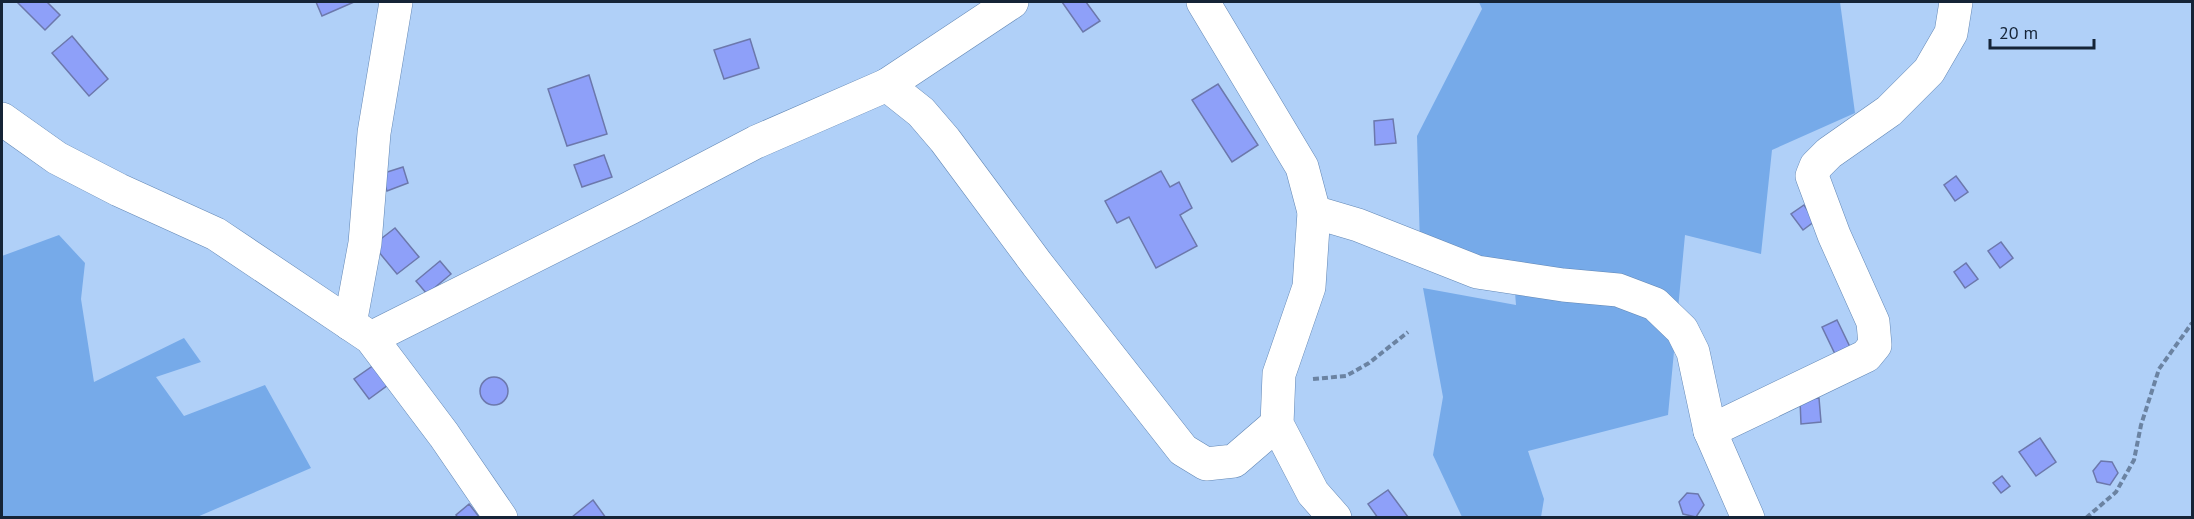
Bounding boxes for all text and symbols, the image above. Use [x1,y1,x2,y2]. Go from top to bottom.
scale bar [1990,12,2094,50]
text: 20 m [1999,21,2038,44]

